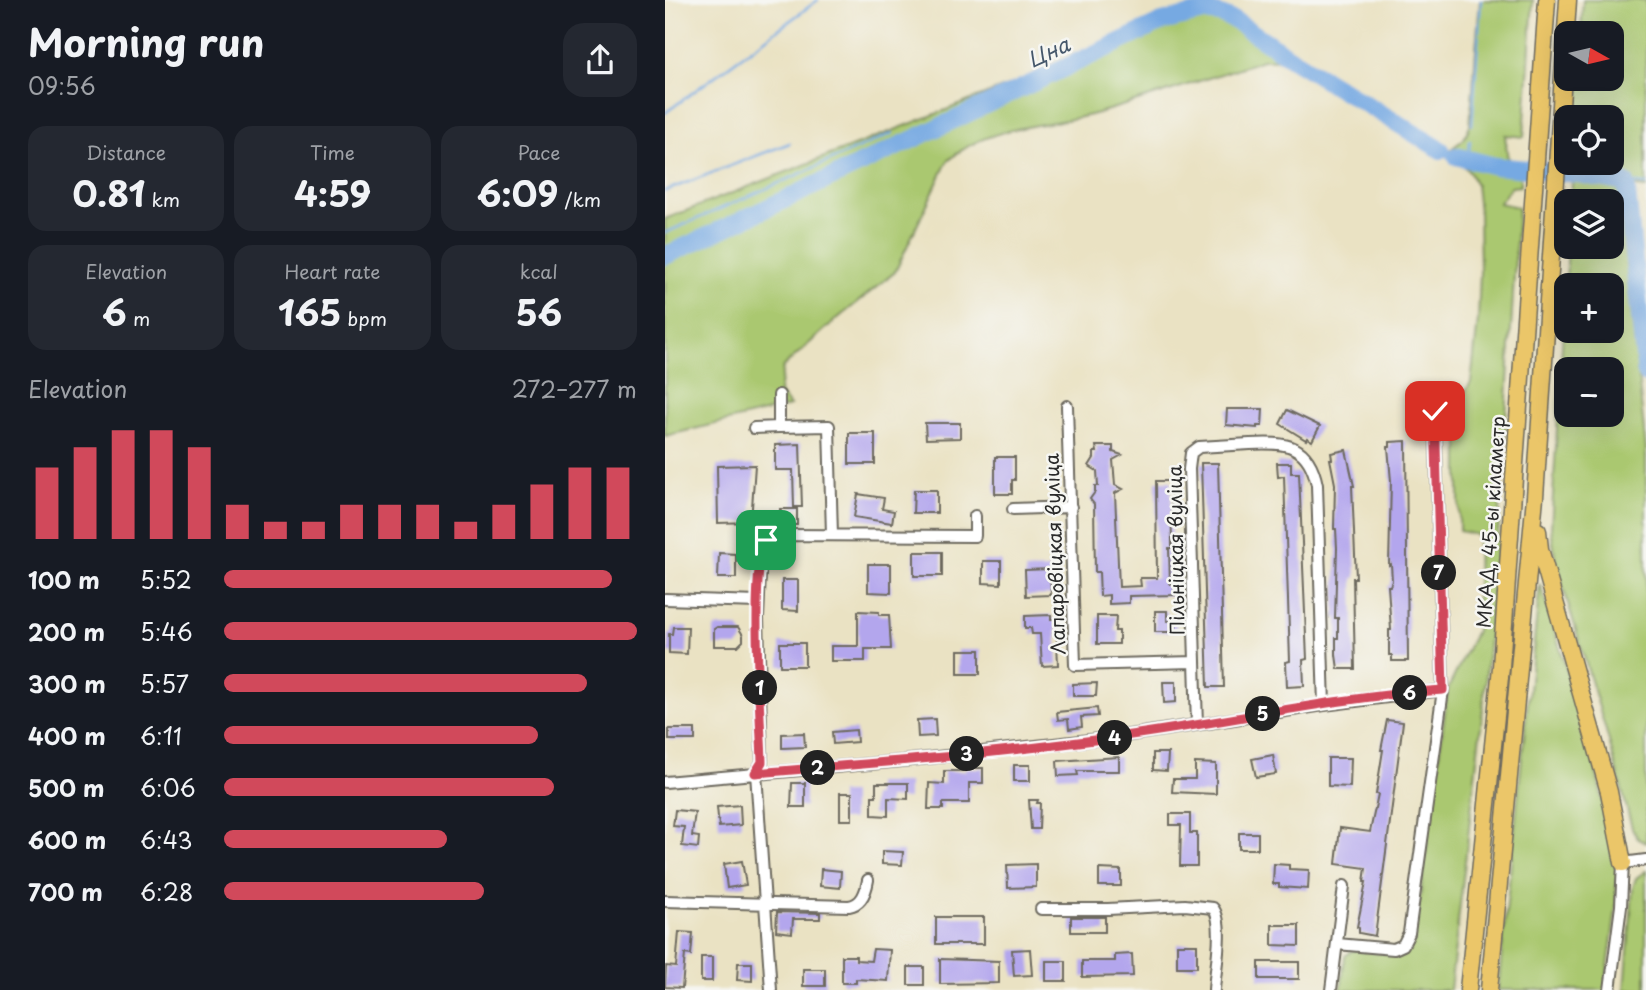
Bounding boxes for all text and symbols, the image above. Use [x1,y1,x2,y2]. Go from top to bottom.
text: Morning run [28,13,264,70]
north arrow [1554,21,1624,91]
map controls [1554,21,1624,427]
button: share [563,23,637,97]
water label: Цна [1022,27,1075,75]
text: 09:56 [28,68,96,103]
button: locate [1554,105,1624,175]
text: Distance [86,138,166,166]
text: Time [310,138,355,166]
text: Pace [517,138,560,166]
text: 0.81 [72,166,145,219]
text: 4:59 [294,166,371,219]
text: 6:09 [477,166,558,219]
text: km [145,185,180,213]
text: /km [558,185,601,213]
button: layers [1554,189,1624,259]
text: Elevation [85,257,167,285]
text: Heart rate [285,257,380,285]
text: kcal [520,257,558,285]
button: + [1554,273,1624,343]
text: 6 [102,285,127,338]
text: 165 [278,285,341,338]
text: 56 [515,285,562,338]
text: m [127,304,150,332]
text: bpm [341,304,387,332]
button: − [1554,357,1624,427]
text: Elevation [28,371,127,406]
text: 272–277 m [512,371,637,406]
pin [1405,381,1465,441]
icon: check [1416,392,1454,430]
street label: МКАД, 45-ы кіламетр [1469,415,1511,629]
street label: Лапаровіцкая вуліца [1036,452,1072,655]
street label: Пільніцкая вуліца [1160,464,1190,635]
pin [736,510,796,570]
icon: arrive [747,521,785,559]
pin: 7 [1421,556,1457,590]
text: 7 [1433,558,1444,586]
text: 100 m [28,562,100,597]
text: 5:52 [140,562,192,597]
text: 200 m [28,614,105,649]
text: 5:46 [140,614,193,649]
text: 300 m [28,666,106,701]
text: 5:57 [140,666,189,701]
pin: 1 [743,670,777,706]
text: 1 [755,673,764,701]
pin: 6 [1393,676,1427,710]
text: 6 [1403,678,1416,706]
pin: 5 [1245,696,1281,732]
text: 5 [1256,699,1269,727]
text: 400 m [28,718,106,753]
text: 6:11 [140,718,182,753]
pin: 4 [1098,720,1133,756]
text: 4 [1108,723,1121,751]
pin: 3 [949,736,985,772]
text: 3 [960,739,973,767]
pin: 2 [801,750,835,786]
text: 2 [811,753,824,781]
text: 500 m [28,770,105,805]
text: 6:06 [140,770,196,805]
text: 600 m [28,822,106,857]
text: 6:43 [140,822,193,857]
text: 700 m [28,874,103,909]
text: 6:28 [140,874,193,909]

